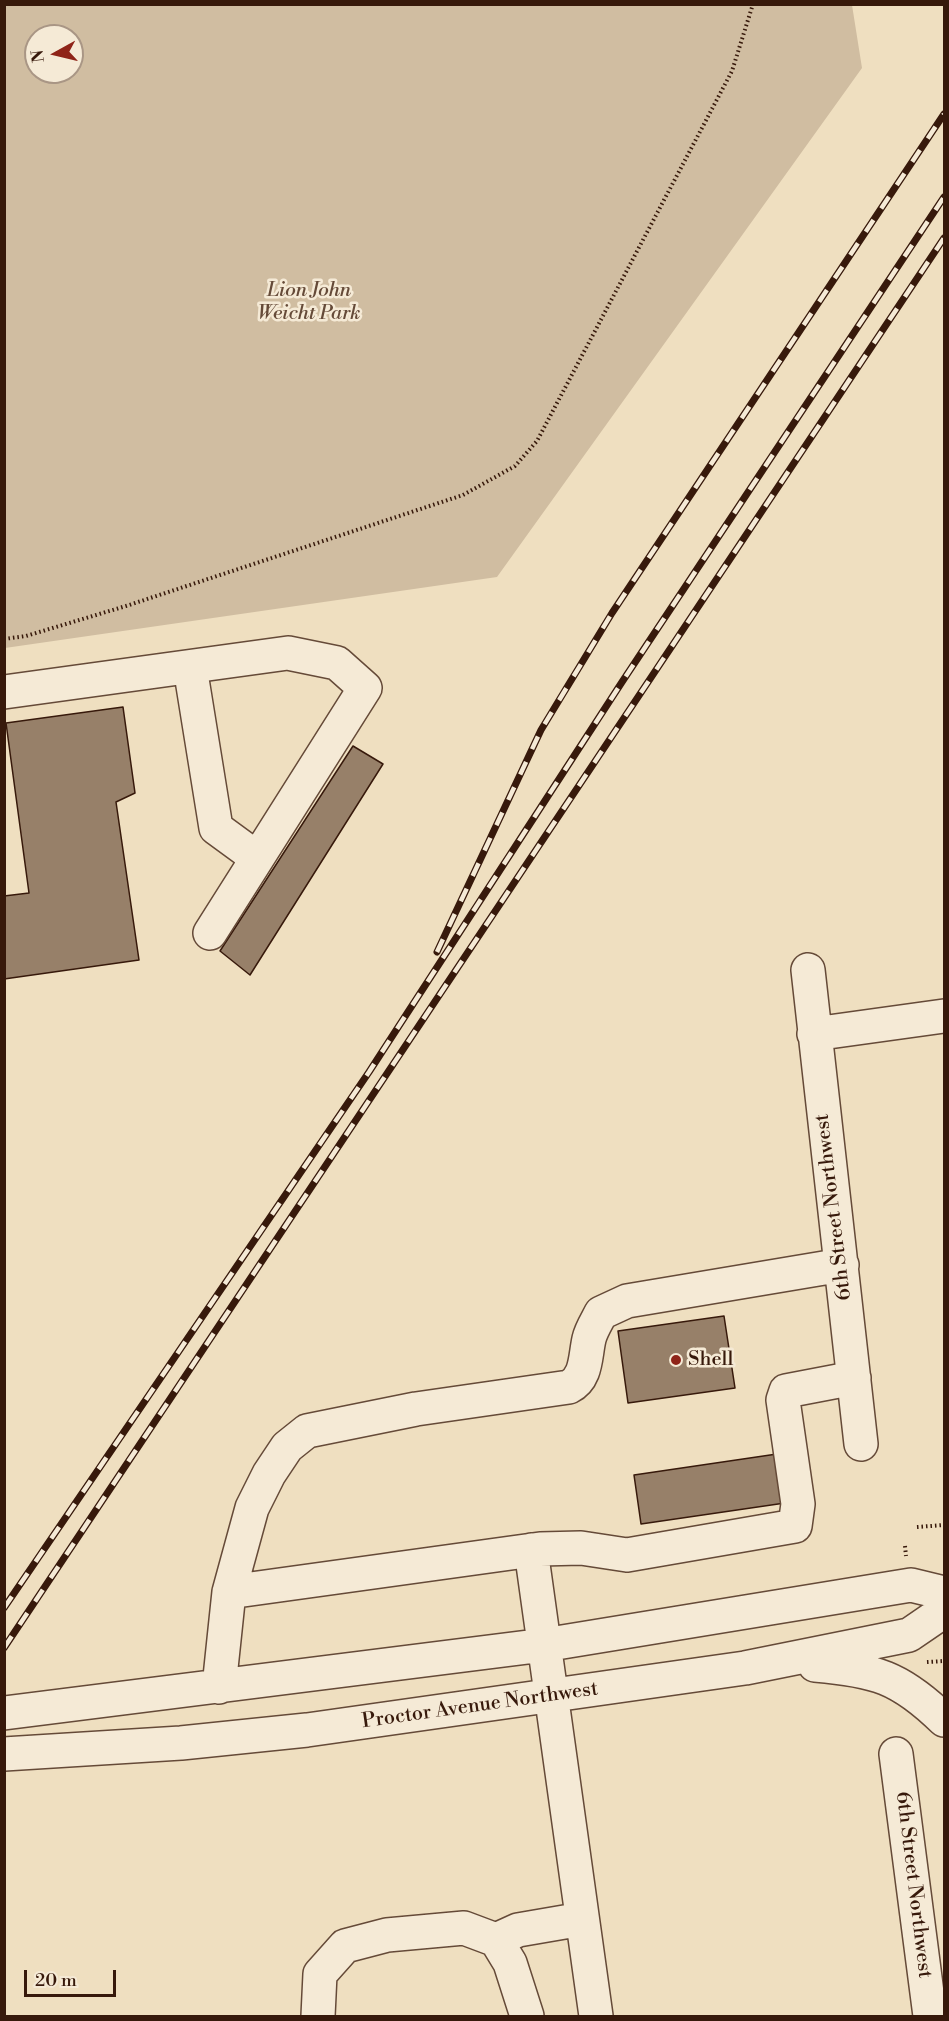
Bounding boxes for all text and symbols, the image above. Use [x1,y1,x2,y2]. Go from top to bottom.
north arrow [24,24,84,84]
text: N [27,49,49,64]
park label: Lion John Weicht Park [257,279,361,326]
street label: 6th Street Northwest [811,1112,857,1302]
place label: Shell [688,1348,733,1372]
marker: Shell [669,1353,683,1367]
street label: Proctor Avenue Northwest [360,1678,600,1734]
street label: 6th Street Northwest [890,1790,936,1980]
scale bar [27,1958,118,1996]
text: 20 m [35,1969,77,1992]

